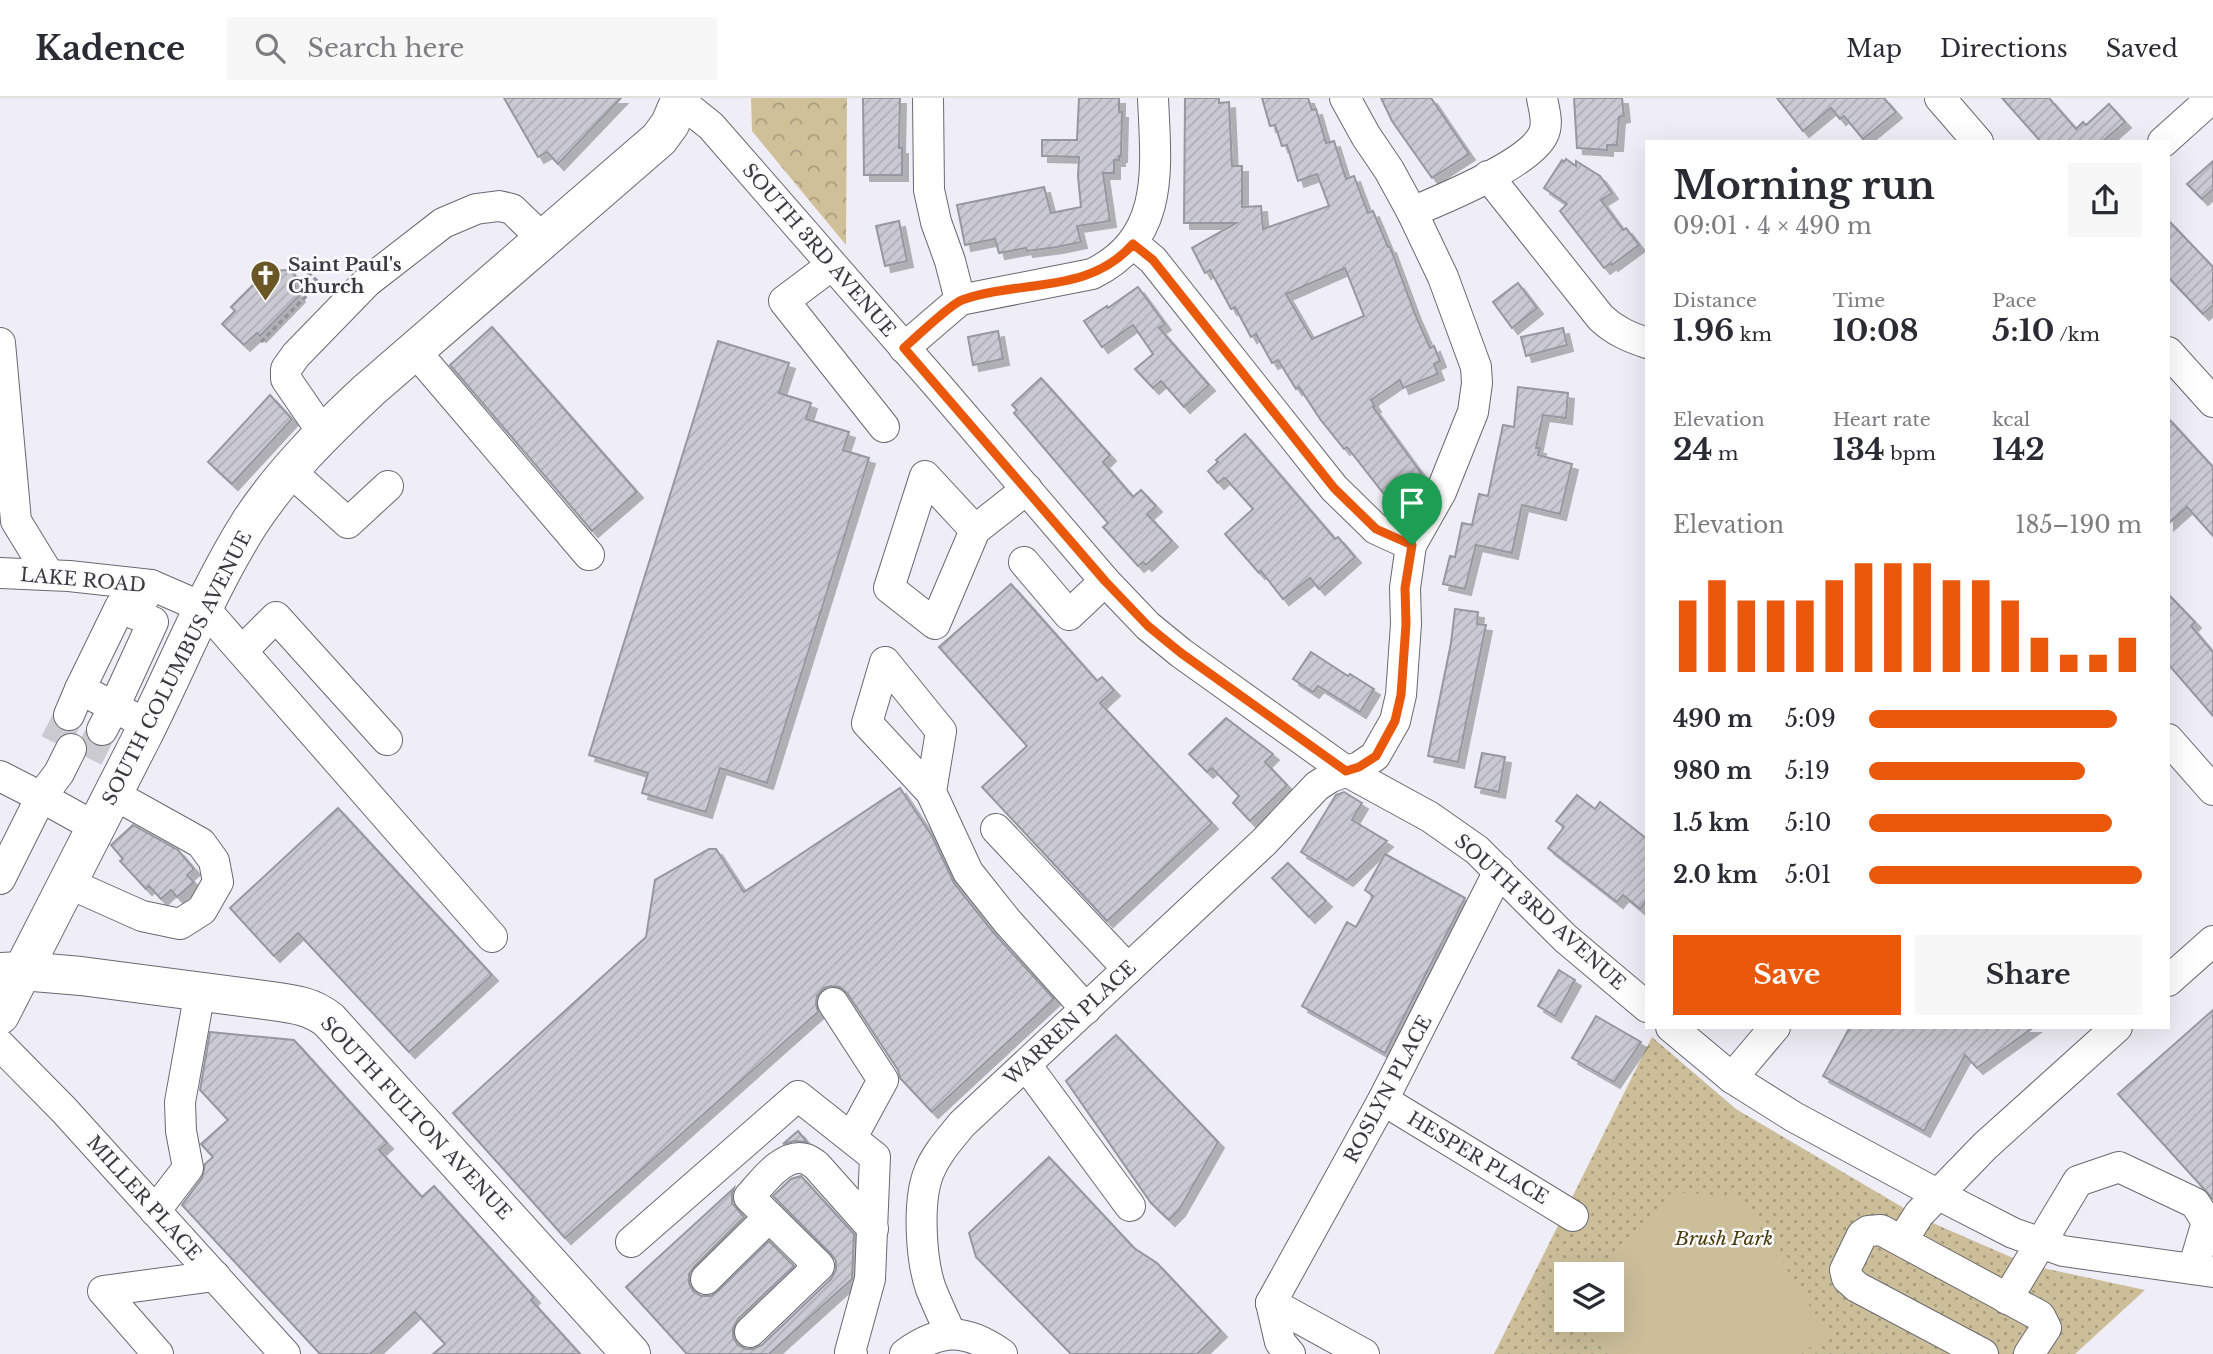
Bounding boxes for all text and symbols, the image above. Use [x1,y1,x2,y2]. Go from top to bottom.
search box [227,17,717,80]
text: Kadence [35,28,185,69]
icon: search [251,29,289,67]
text: Search here [307,32,464,64]
text: Map [1846,34,1902,63]
text: Directions [1940,34,2068,63]
text: Saved [2106,34,2178,63]
street label: SOUTH 3RD AVENUE [737,159,901,341]
text: Morning run [1673,162,1935,209]
button: share [2068,163,2142,237]
text: 09:01 · 4 × 490 m [1673,212,1872,240]
place label: Saint Paul's Church [288,253,402,298]
church icon: Saint Paul's Church [248,258,282,302]
text: Distance [1673,289,1757,312]
text: Time [1833,289,1885,312]
text: Pace [1992,289,2037,312]
text: 1.96 [1673,312,1734,349]
text: 10:08 [1833,312,1919,349]
text: 5:10 [1992,312,2054,349]
text: km [1734,323,1772,346]
text: /km [2054,323,2100,346]
text: Elevation [1673,408,1765,431]
text: Heart rate [1833,408,1931,431]
text: kcal [1992,408,2030,431]
text: 24 [1673,431,1712,468]
text: 134 [1833,431,1885,468]
text: 142 [1992,431,2045,468]
text: m [1712,442,1738,465]
text: bpm [1885,442,1936,465]
pin [1382,473,1442,545]
icon: arrive [1393,484,1431,522]
text: Elevation [1673,511,1784,539]
text: 185–190 m [2015,511,2142,539]
street label: SOUTH COLUMBUS AVENUE [98,527,256,809]
street label: LAKE ROAD [19,563,147,597]
text: 490 m [1673,705,1753,733]
text: 5:09 [1785,705,1836,733]
text: 980 m [1673,757,1752,785]
text: 5:19 [1785,757,1830,785]
text: 1.5 km [1673,809,1750,837]
text: 5:10 [1785,809,1831,837]
street label: SOUTH 3RD AVENUE [1450,829,1630,995]
text: 2.0 km [1673,861,1758,889]
text: 5:01 [1785,861,1831,889]
button: Save [1673,935,1901,1015]
button: Share [1915,935,2142,1015]
street label: WARREN PLACE [998,956,1141,1091]
street label: ROSLYN PLACE [1339,1011,1437,1167]
street label: SOUTH FULTON AVENUE [316,1012,516,1224]
street label: HESPER PLACE [1403,1107,1553,1209]
street label: MILLER PLACE [82,1131,206,1265]
park label: Brush Park [1674,1227,1773,1250]
map controls [1554,1262,1624,1332]
button: layers [1554,1262,1624,1332]

